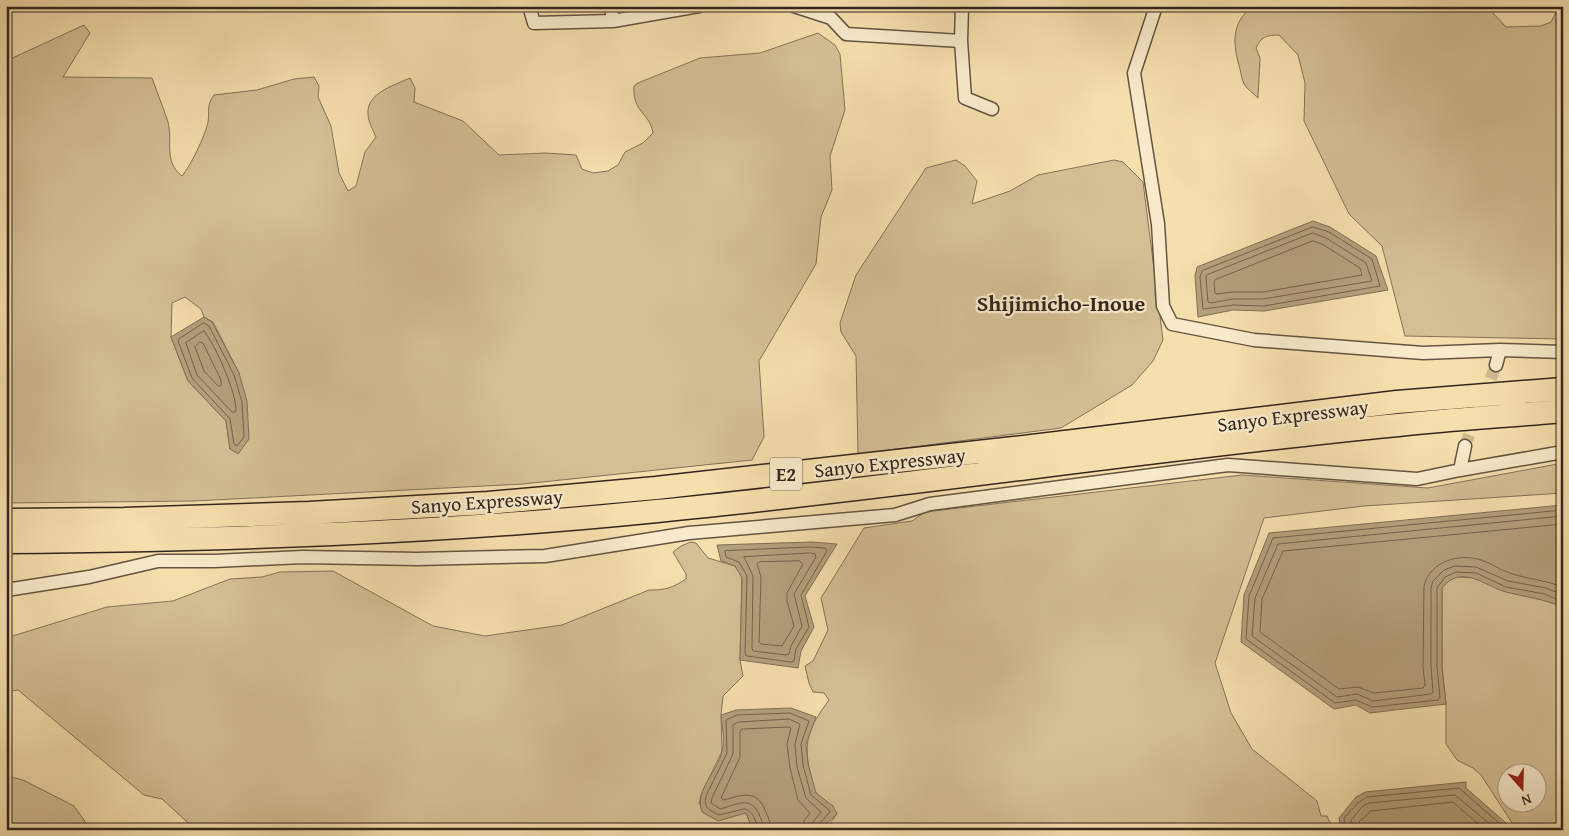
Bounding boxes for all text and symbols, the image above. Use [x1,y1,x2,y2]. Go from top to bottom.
district label: Shijimicho-Inoue [977,287,1145,319]
street label: Sanyo Expressway [1216,391,1370,439]
street label: Sanyo Expressway [813,440,967,484]
road number: E2 [770,458,802,490]
street label: Sanyo Expressway [410,481,564,521]
north arrow [1496,764,1546,814]
text: N [1518,789,1534,811]

